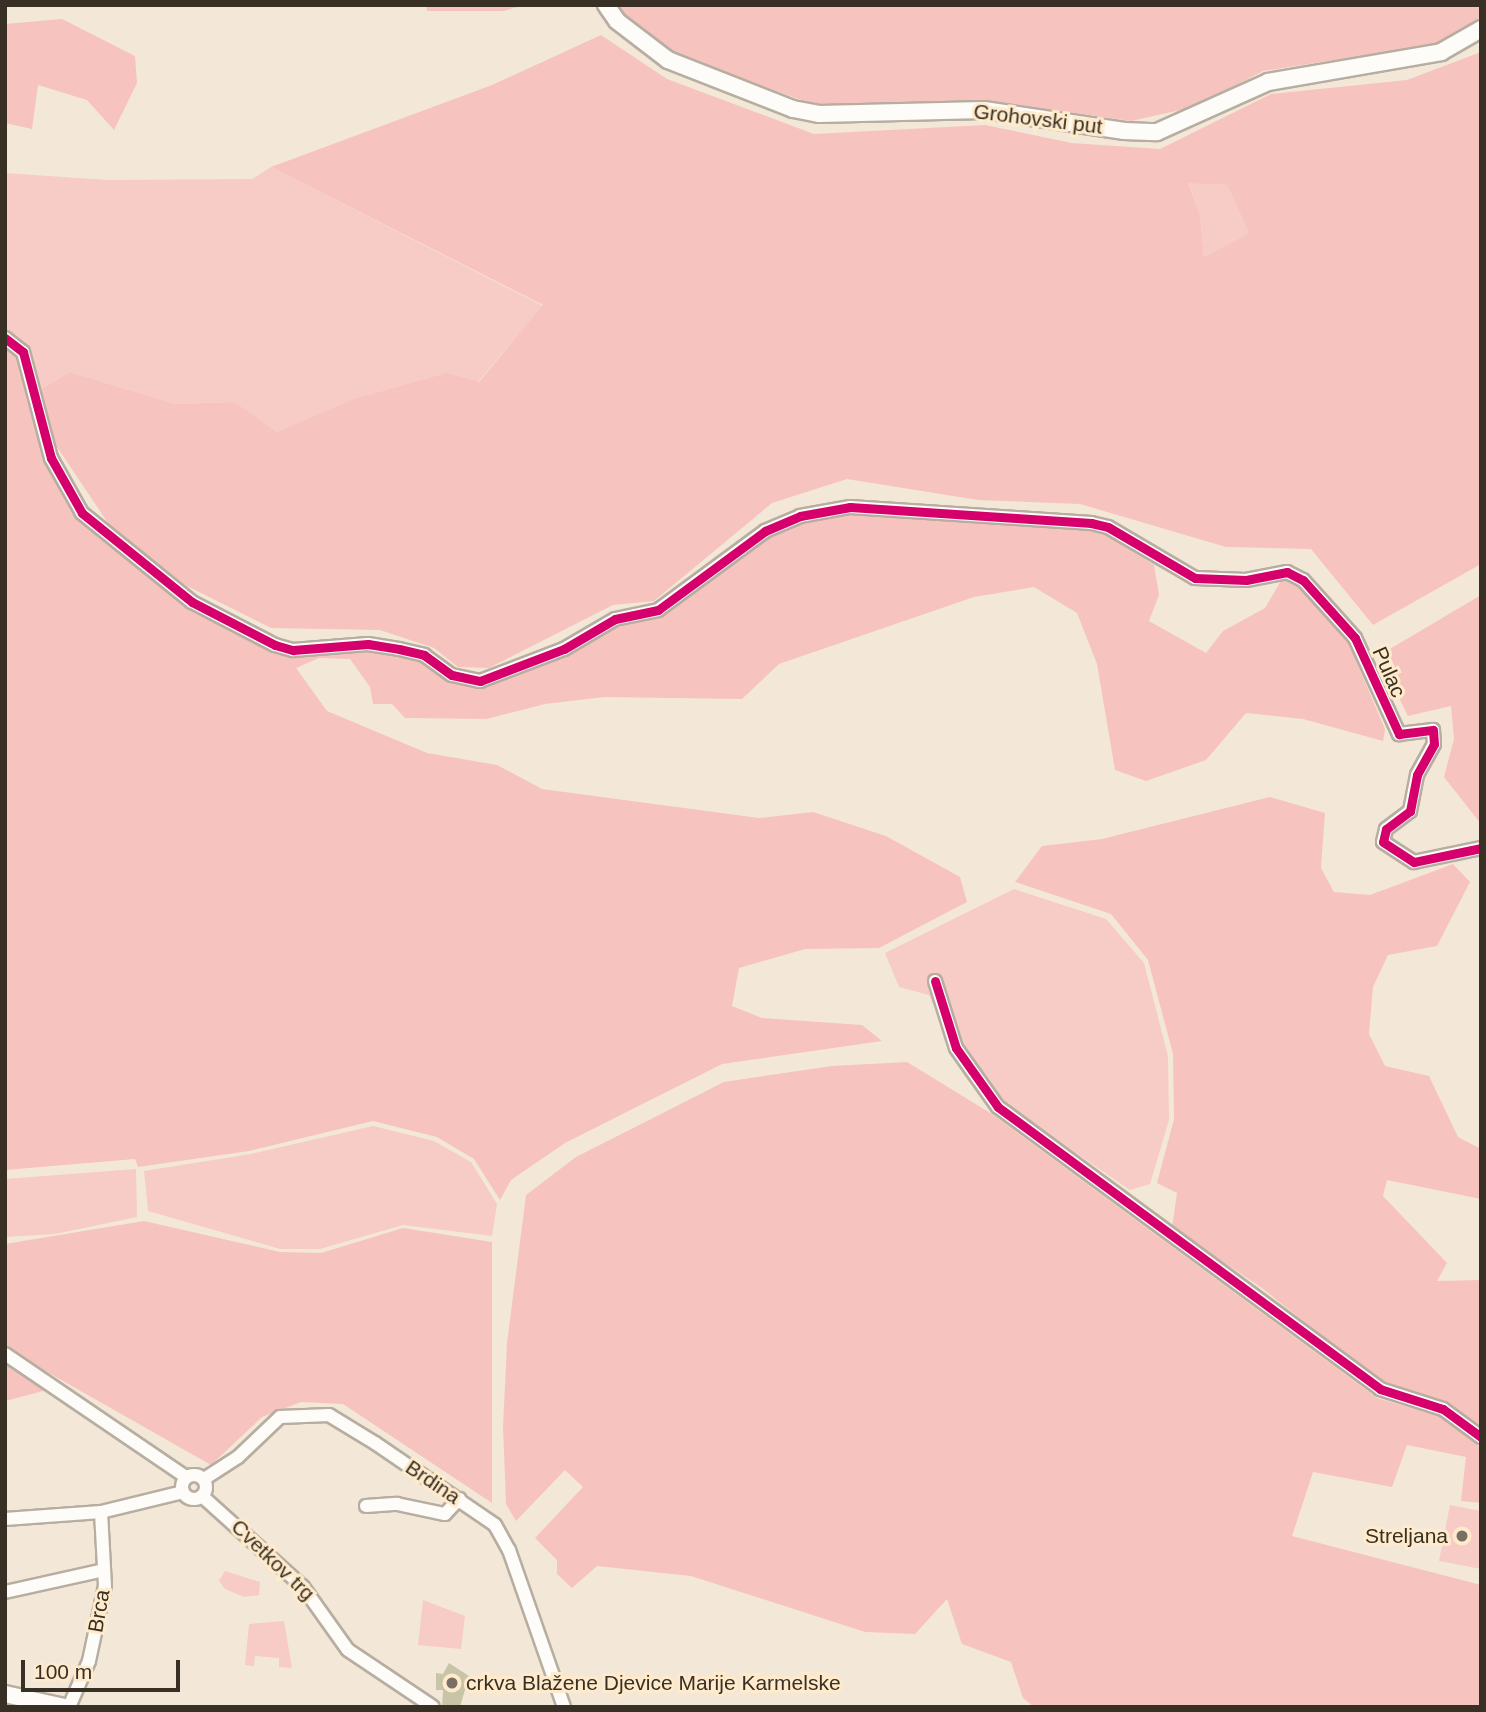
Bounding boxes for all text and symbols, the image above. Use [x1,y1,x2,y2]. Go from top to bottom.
street label: Grohovski put [972,99,1104,139]
street label: Pulac [1367,643,1411,701]
street label: Brdina [401,1455,465,1509]
street label: Cvetkov trg [226,1514,320,1606]
place label: Streljana [1365,1523,1448,1549]
marker: Streljana [1454,1528,1470,1544]
street label: Brca [83,1588,115,1634]
scale bar [24,1646,184,1690]
text: 100 m [34,1660,92,1683]
place label: crkva Blažene Djevice Marije Karmelske [466,1670,841,1696]
marker: crkva Blažene Djevice Marije Karmelske [444,1675,460,1691]

